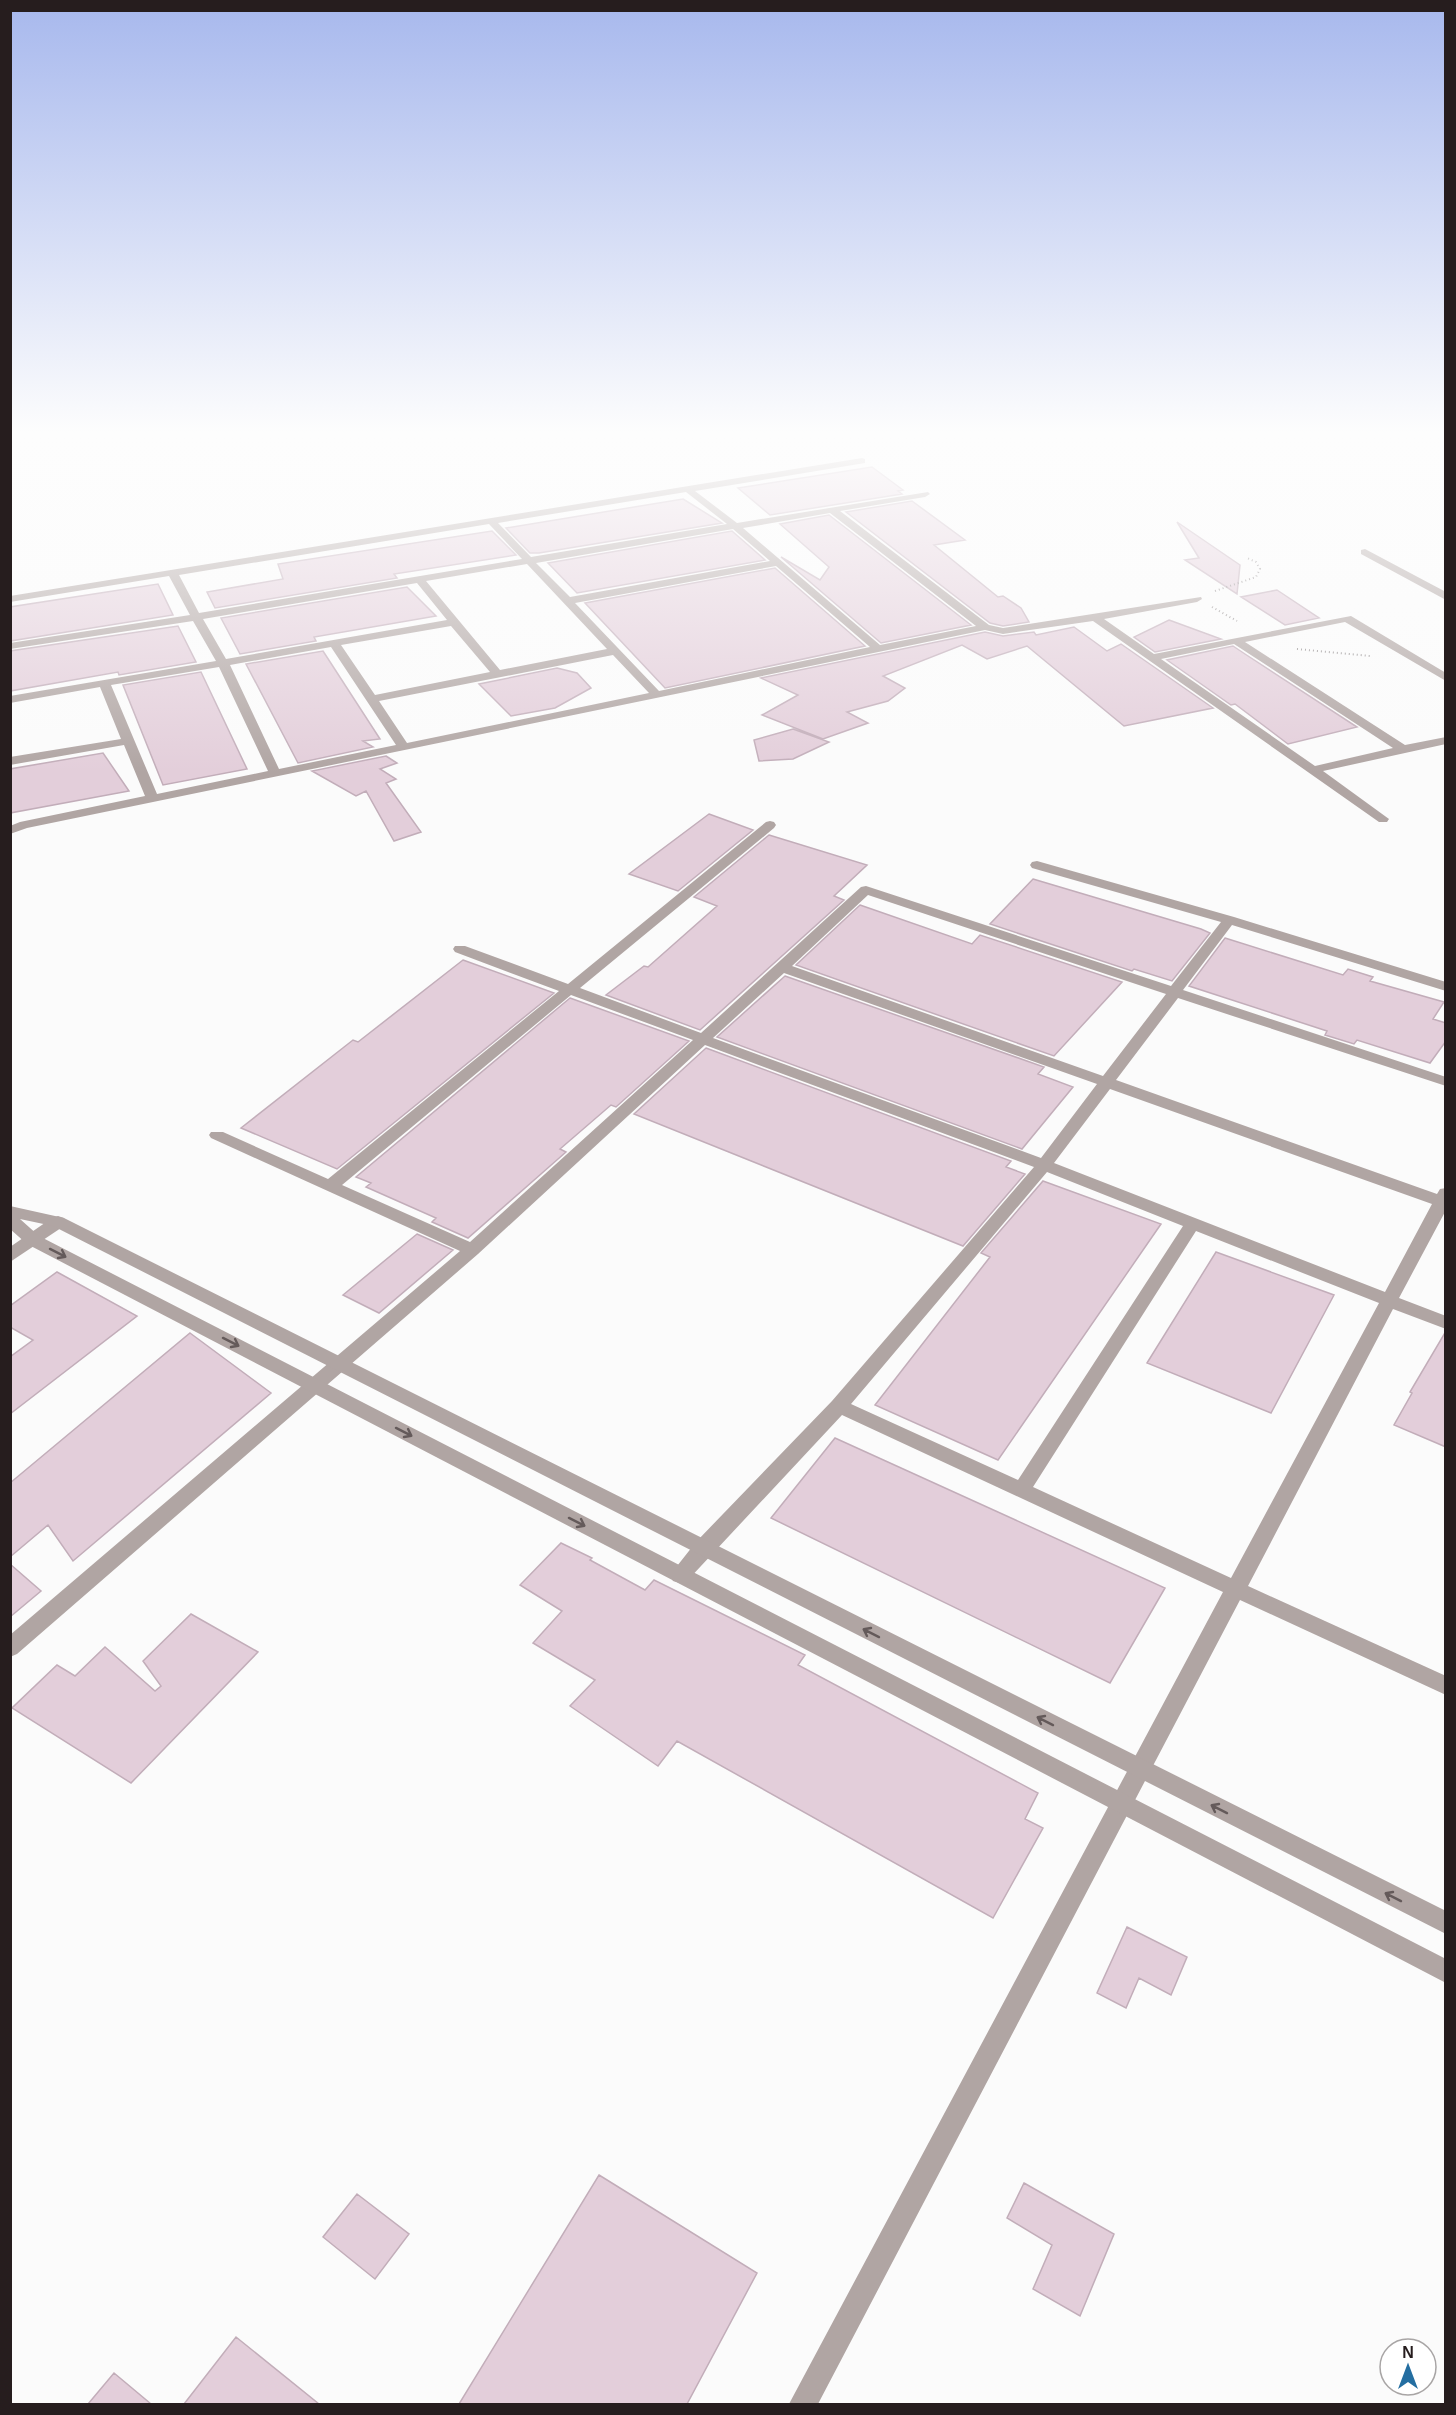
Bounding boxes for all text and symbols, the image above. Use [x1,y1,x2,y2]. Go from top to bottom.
one-way arrow [48,1248,66,1259]
one-way arrow [222,1337,240,1349]
one-way arrow [395,1426,412,1438]
one-way arrow [568,1517,586,1528]
one-way arrow [863,1626,881,1638]
one-way arrow [1037,1714,1055,1726]
one-way arrow [1211,1802,1229,1814]
one-way arrow [1385,1890,1403,1902]
north arrow [1378,2337,1438,2397]
text: N [1402,2344,1414,2361]

